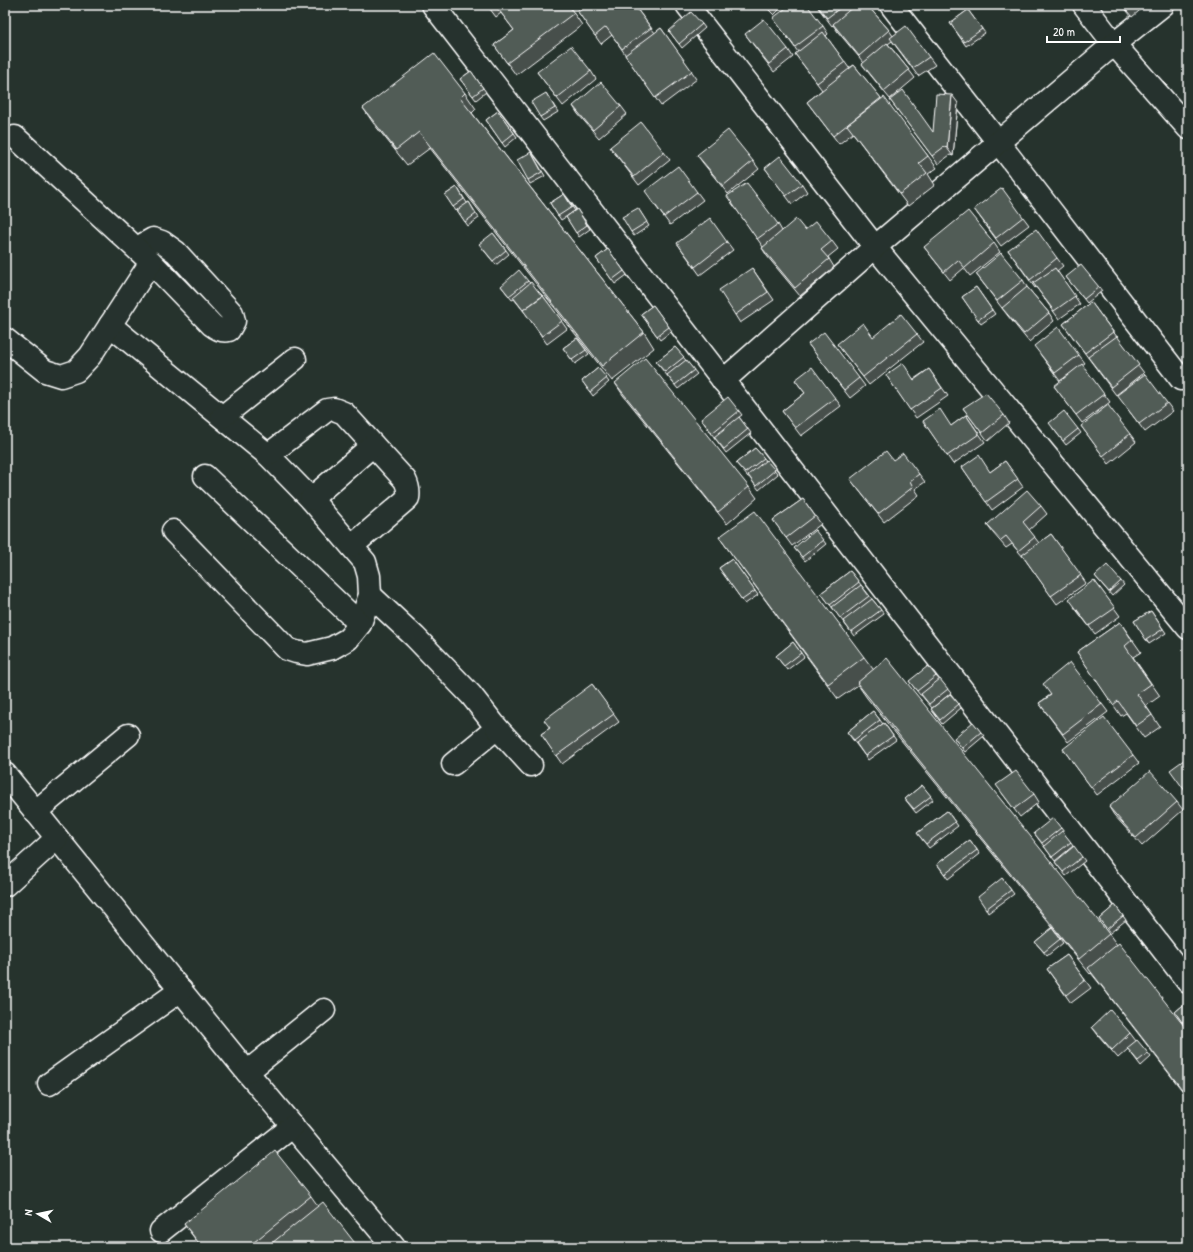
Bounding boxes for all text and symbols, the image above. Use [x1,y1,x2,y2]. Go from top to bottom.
scale bar [1047,18,1120,44]
text: 20 m [1053,23,1075,40]
north arrow [18,1194,58,1234]
text: N [21,1208,36,1216]

